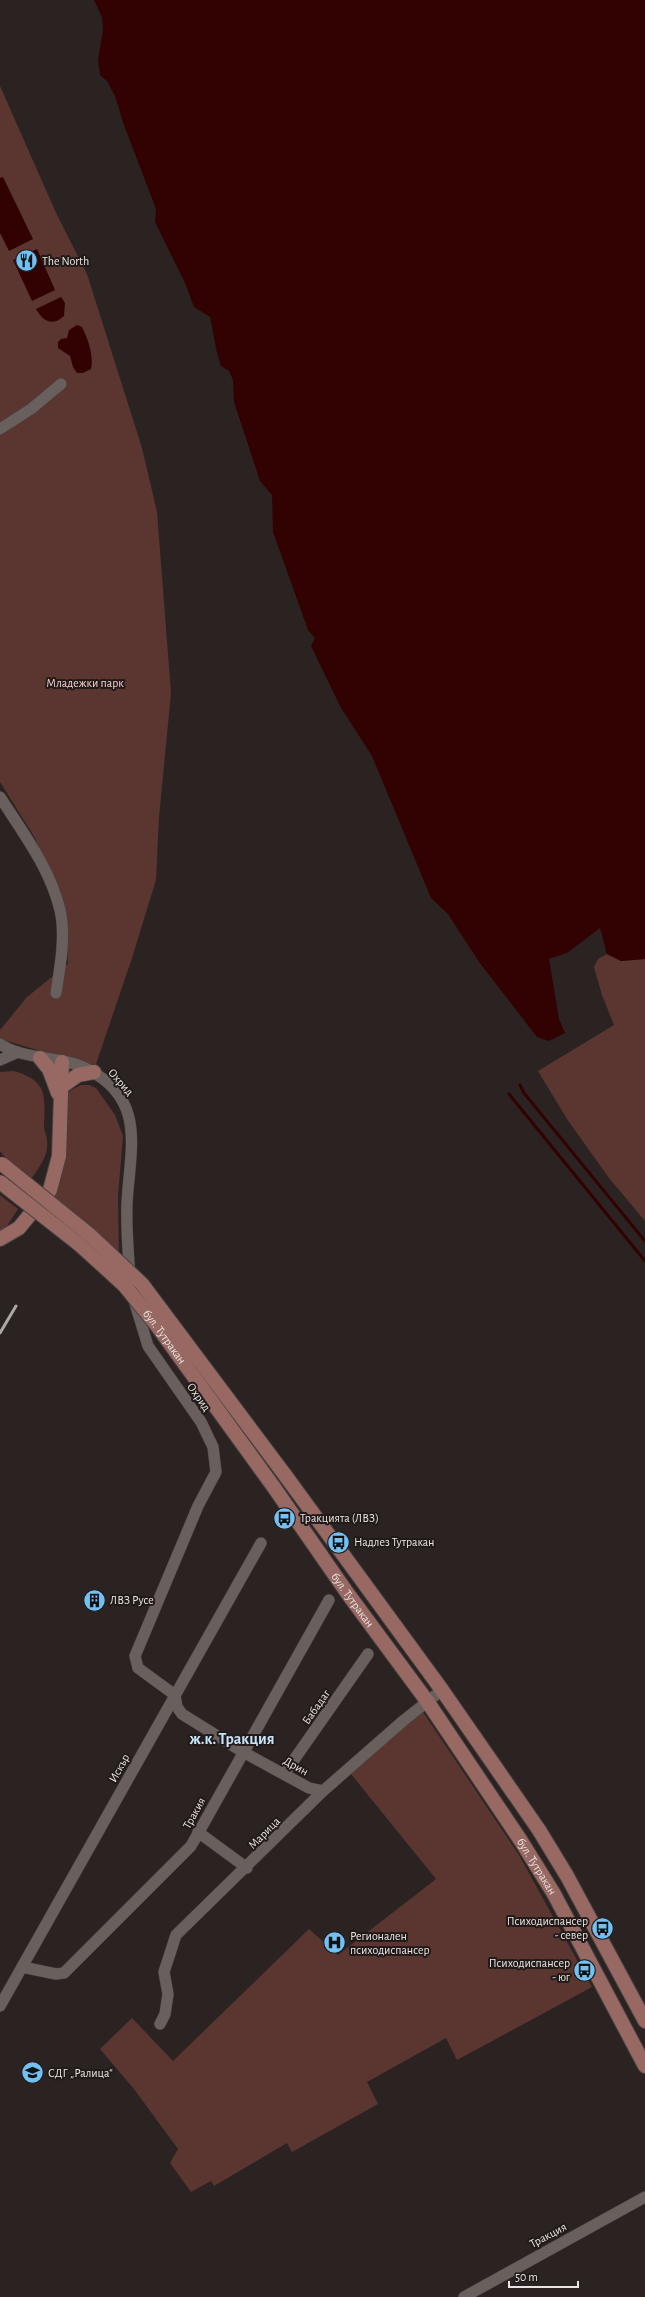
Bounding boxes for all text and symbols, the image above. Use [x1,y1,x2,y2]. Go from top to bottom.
restaurant icon: The North [14,248,40,274]
place label: The North [42,255,89,267]
park label: Младежки парк [46,677,124,689]
street label: Охрид [106,1066,136,1098]
street label: бул. Тутракан [141,1307,188,1366]
street label: Охрид [185,1381,213,1413]
bus stop icon: Тракцията (ЛВЗ) [271,1505,297,1531]
place label: Тракцията (ЛВЗ) [300,1512,379,1524]
bus stop icon: Надлез Тутракан [326,1529,352,1555]
place label: Надлез Тутракан [354,1536,435,1549]
street label: бул. Тутракан [329,1570,376,1629]
building icon: ЛВЗ Русе [81,1587,107,1613]
place label: ЛВЗ Русе [110,1594,154,1607]
street label: Бабадаг [300,1687,333,1727]
district label: ж.к. Тракция [189,1731,275,1747]
street label: Искър [106,1752,132,1784]
street label: Дрин [282,1754,310,1778]
street label: Тракия [181,1795,207,1831]
street label: Марица [246,1814,283,1851]
street label: бул. Тутракан [515,1836,559,1897]
place label: Психодиспансер - север [507,1915,588,1941]
bus stop icon: Психодиспансер - север [590,1915,616,1941]
hospital icon: Регионален психодиспансер [322,1930,348,1956]
place label: Регионален психодиспансер [350,1930,430,1956]
place label: Психодиспансер - юг [489,1957,571,1983]
bus stop icon: Психодиспансер - юг [572,1957,598,1983]
school or university icon: СДГ „Ралица“ [20,2060,46,2086]
place label: СДГ „Ралица“ [48,2067,113,2079]
street label: Тракция [528,2220,568,2250]
scale bar [509,2263,578,2289]
text: 50 m [515,2271,538,2283]

